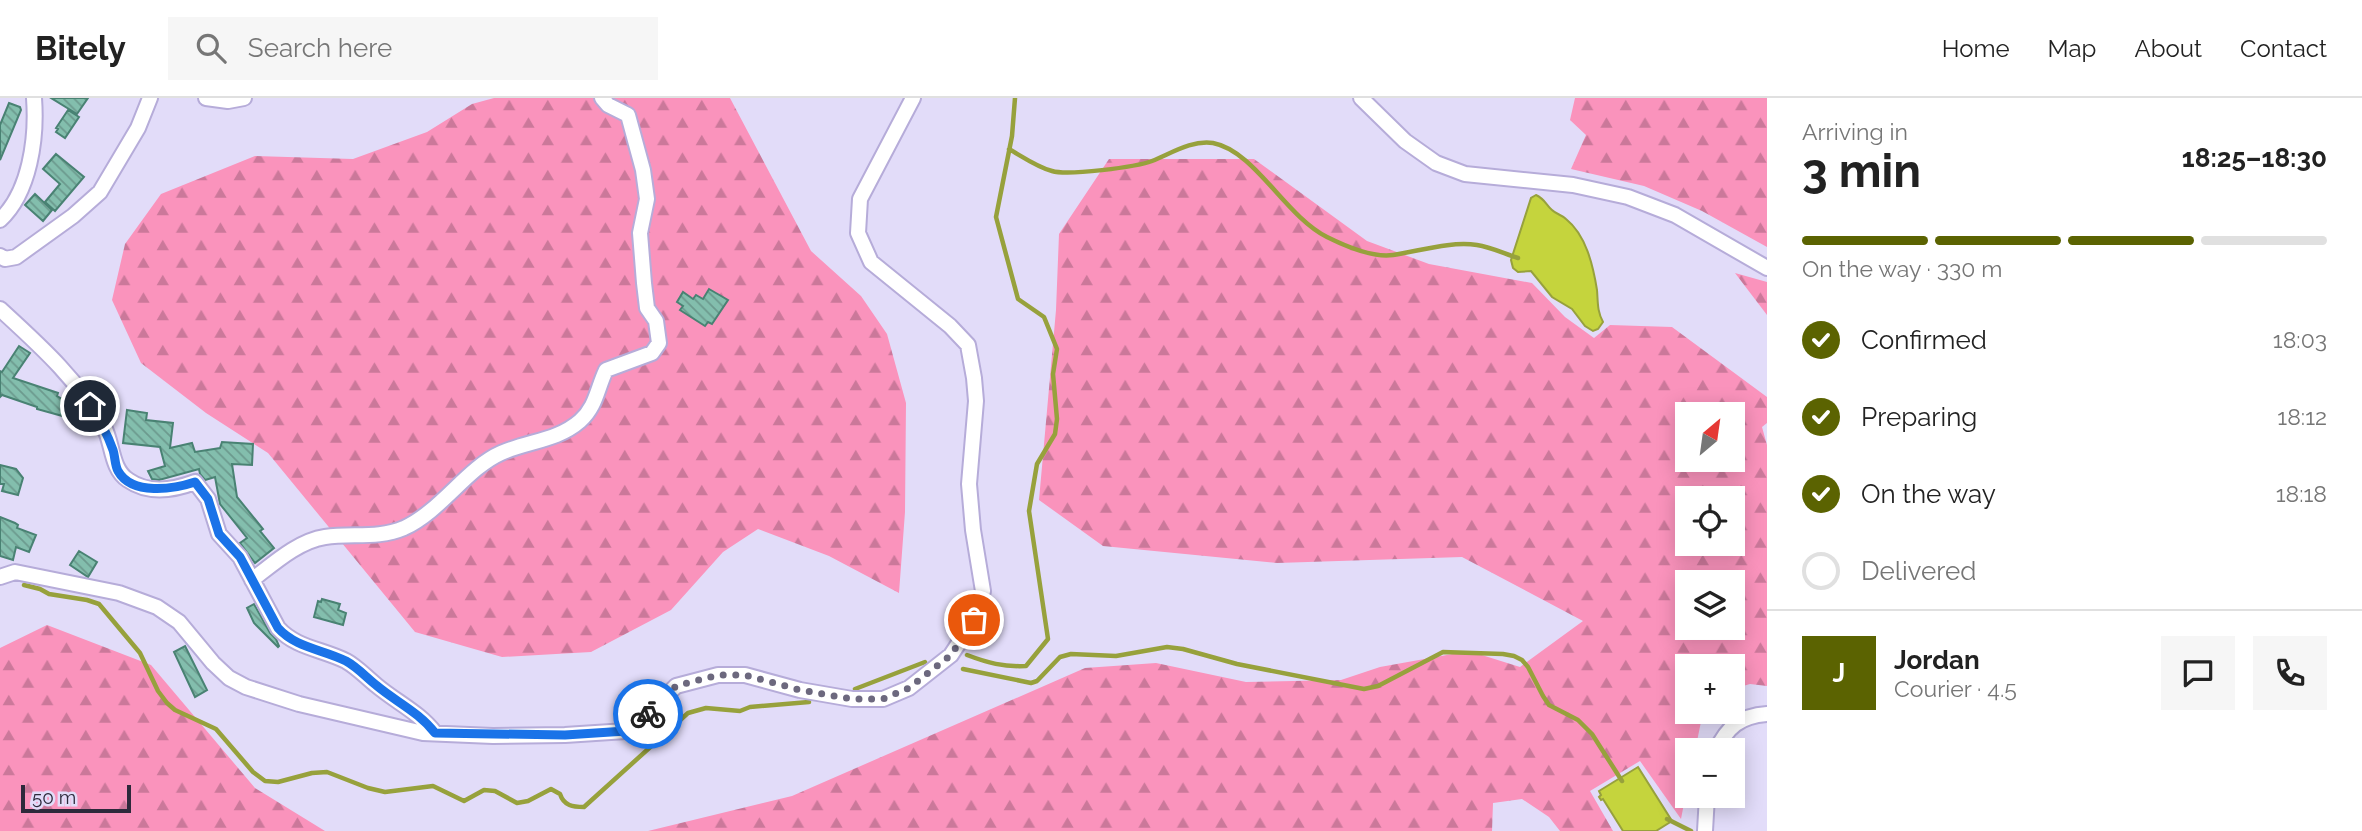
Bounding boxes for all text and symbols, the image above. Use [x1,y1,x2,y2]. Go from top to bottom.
search box [168,17,658,80]
text: Bitely [35,29,126,68]
icon: search [192,29,230,67]
text: Search here [248,33,392,63]
text: Home [1942,34,2010,63]
text: Map [2048,34,2096,63]
text: About [2134,34,2202,63]
text: Contact [2240,34,2327,63]
text: Arriving in [1802,118,1908,145]
text: 18:25–18:30 [2182,143,2327,173]
text: 3 min [1802,144,1921,198]
text: On the way · 330 m [1802,255,2002,282]
icon: check [1802,321,1840,359]
text: Confirmed [1861,325,1987,355]
text: 18:03 [2273,326,2327,353]
pin [60,376,120,436]
icon: home [71,387,109,425]
icon: check [1802,398,1840,436]
north arrow [1675,402,1745,472]
map controls [1675,402,1745,808]
text: Preparing [1861,402,1977,432]
text: 18:12 [2277,403,2327,430]
icon: check [1802,475,1840,513]
text: On the way [1861,479,1996,509]
text: 18:18 [2276,480,2327,507]
button: locate [1675,486,1745,556]
text: Delivered [1861,556,1976,586]
button: layers [1675,570,1745,640]
pin [944,590,1004,650]
icon: bag [955,601,993,639]
button: chat [2161,636,2235,710]
button: phone [2253,636,2327,710]
text: Jordan [1894,645,1980,675]
button: + [1675,654,1745,724]
text: J [1833,658,1845,688]
text: Courier · 4.5 [1894,675,2017,702]
courier [613,679,683,749]
icon: bike [629,695,667,733]
button: − [1675,738,1745,808]
scale bar [21,782,131,814]
text: 50 m [32,786,76,808]

